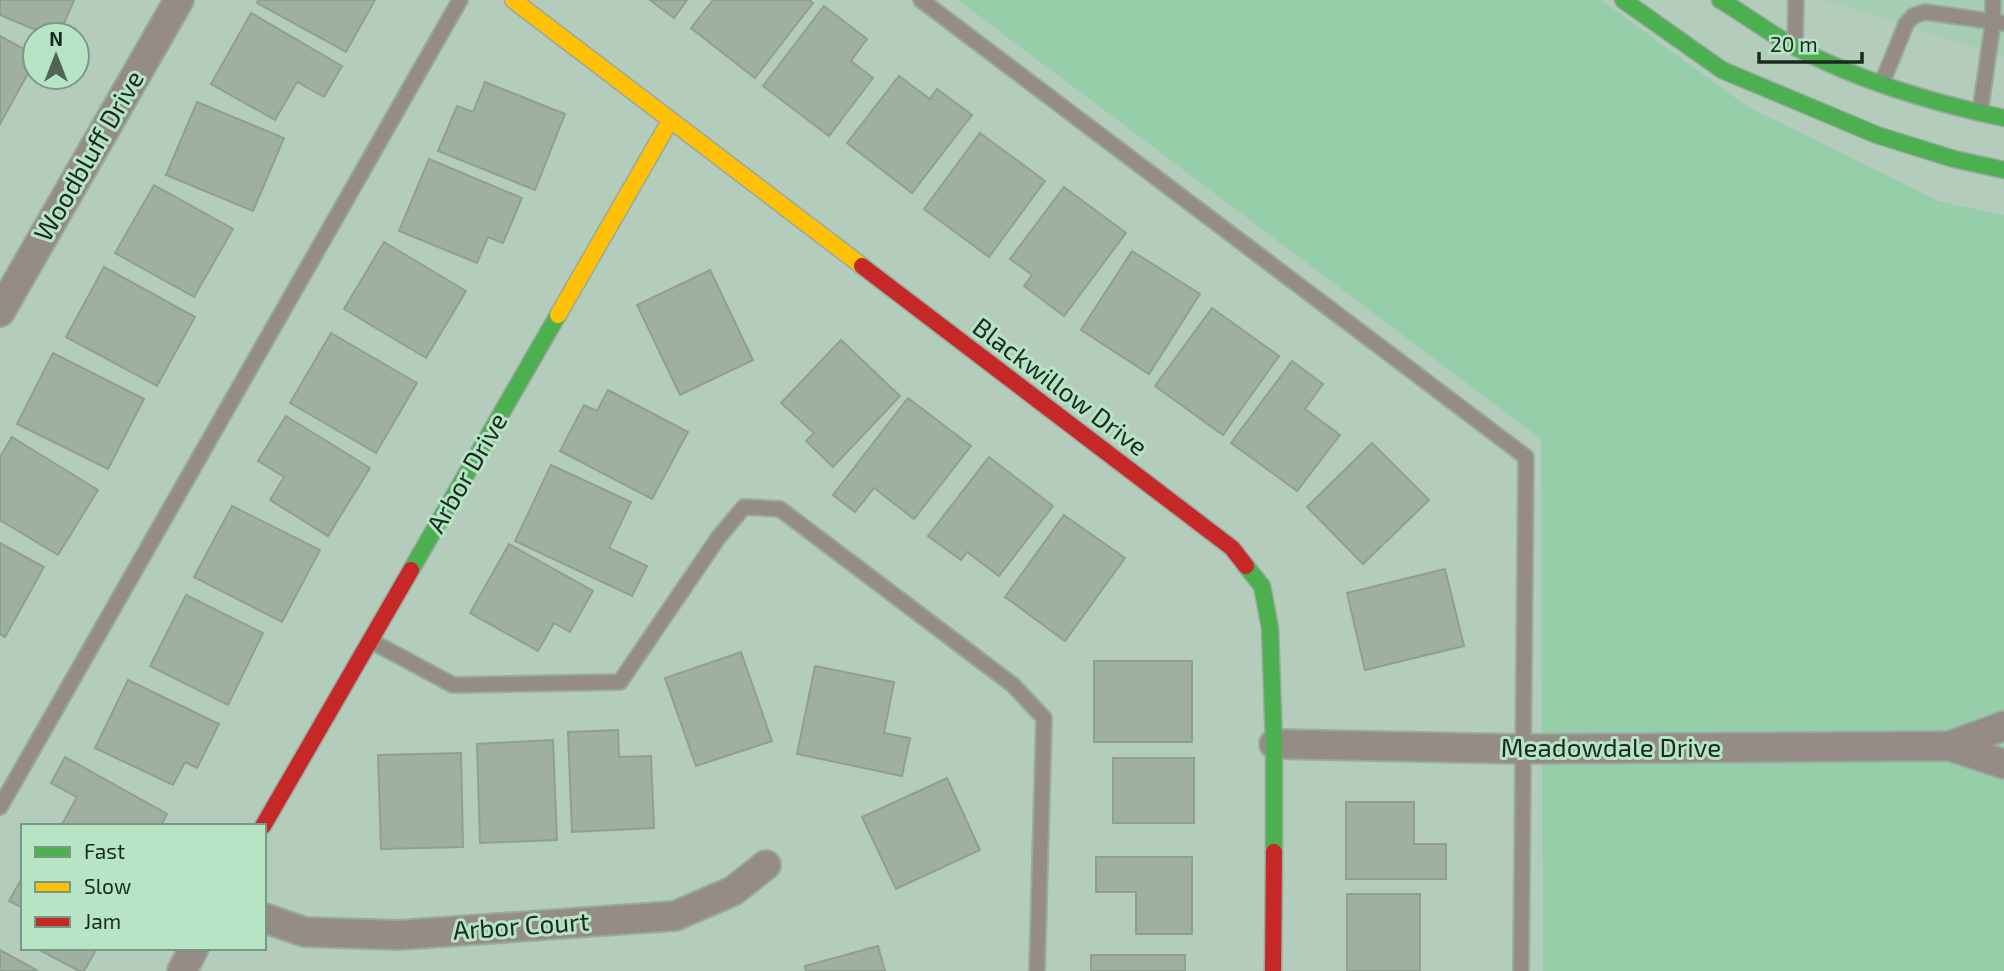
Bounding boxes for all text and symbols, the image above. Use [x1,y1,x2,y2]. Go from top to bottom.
north arrow [21,21,91,91]
scale bar [1759,21,1862,65]
text: N [49,27,63,50]
text: 20 m [1770,31,1818,56]
street label: Woodbluff Drive [26,64,149,246]
street label: Blackwillow Drive [968,310,1154,462]
street label: Arbor Drive [419,407,513,538]
street label: Meadowdale Drive [1501,731,1721,762]
legend [21,824,266,950]
text: Fast [84,838,125,863]
text: Slow [84,873,131,898]
street label: Arbor Court [452,904,590,945]
text: Jam [84,908,121,933]

